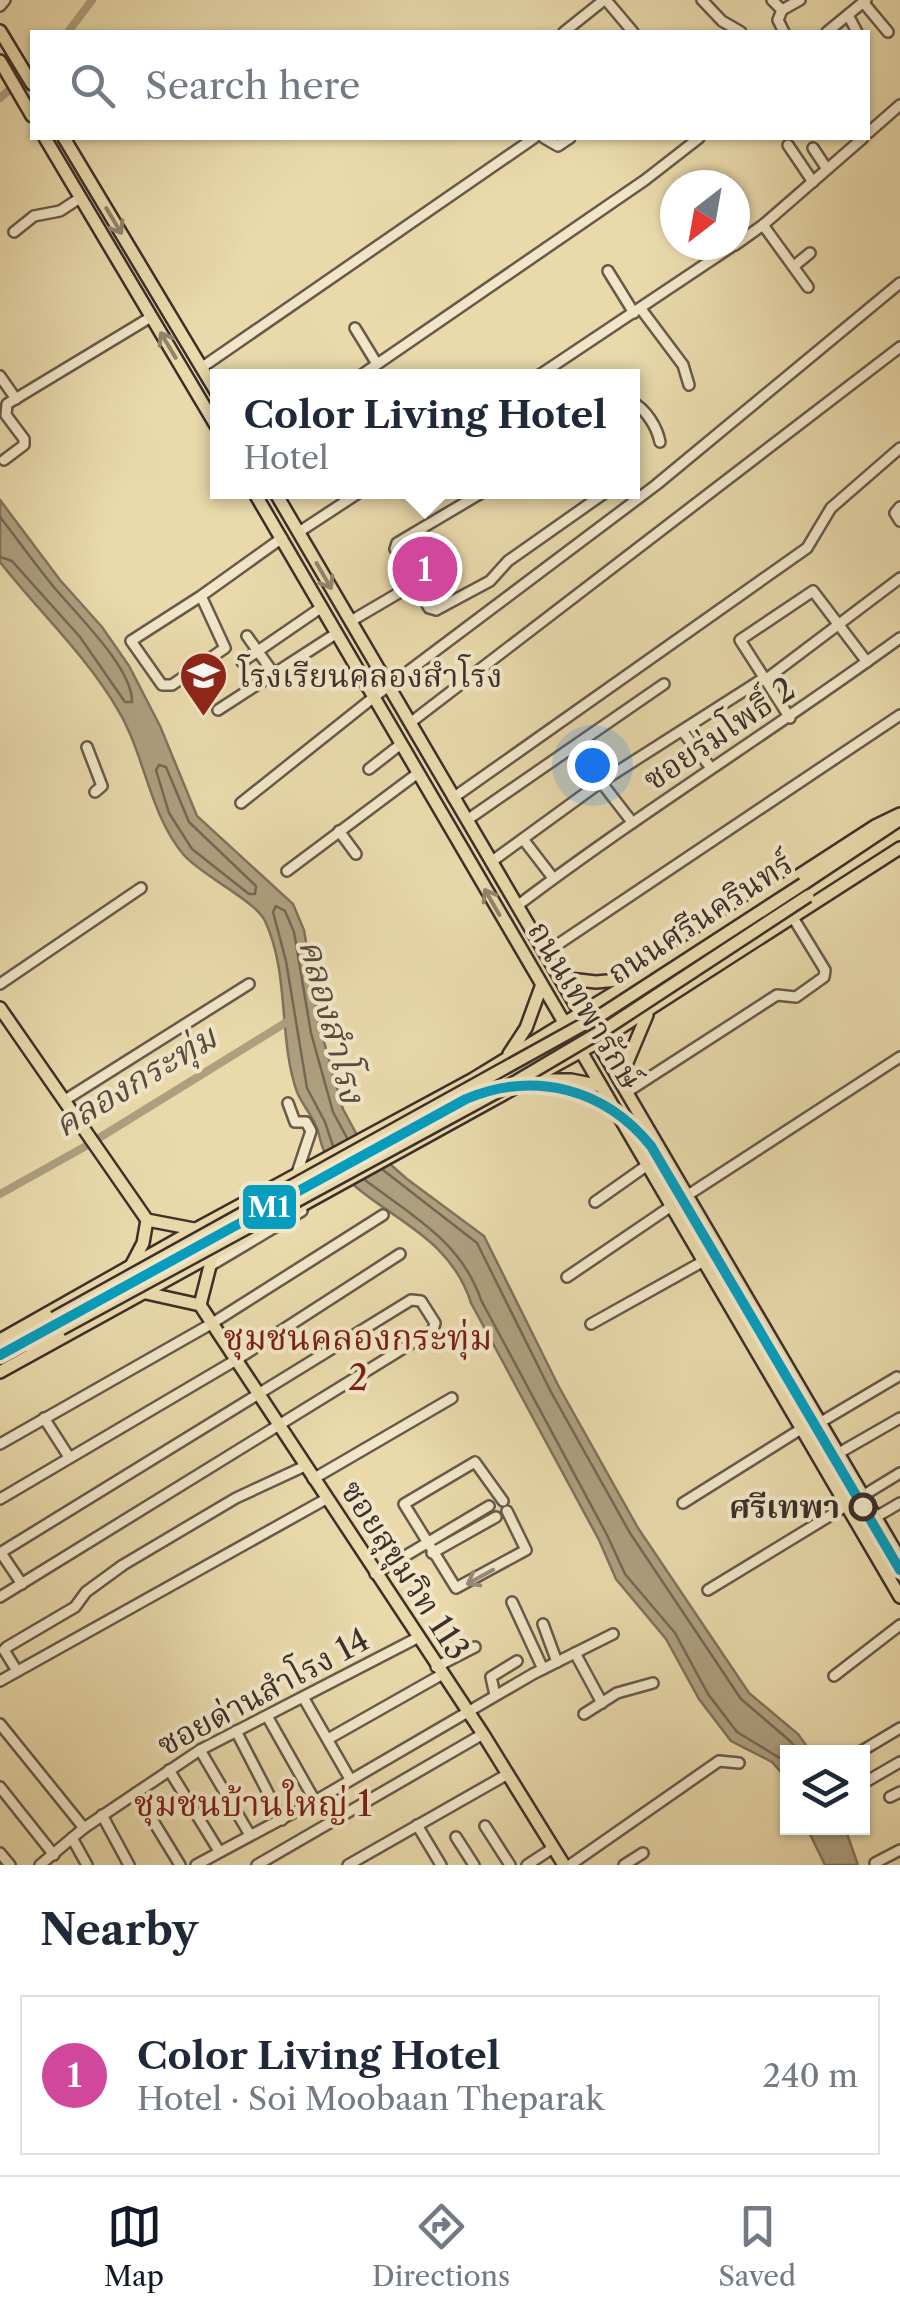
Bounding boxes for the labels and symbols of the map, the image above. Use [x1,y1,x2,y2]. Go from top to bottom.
north arrow [660,170,750,260]
one-way arrow [104,206,124,235]
one-way arrow [158,331,178,360]
pin: 1 [392,532,458,606]
one-way arrow [315,560,335,590]
school or university icon: โรงเรียนคลองสำโรง [177,650,229,718]
place label: โรงเรียนคลองสำโรง [237,654,502,695]
street label: ซอยร่มโพธิ์ 2 [634,667,802,799]
your location [567,740,618,791]
street label: ถนนศรีนครินทร์ [600,843,801,992]
one-way arrow [482,889,502,917]
street label: ถนนเทพารักษ์ [520,913,651,1096]
water label: คลองสำโรง [290,934,377,1109]
water label: คลองกระทุ่ม [46,1014,227,1148]
line badge: M1 [241,1183,298,1231]
text: M1 [248,1190,291,1224]
district label: ชุมชนคลองกระทุ่ม 2 [224,1316,492,1399]
street label: ซอยสุขุมวิท 113 [331,1473,478,1668]
place label: ศรีเทพา [729,1487,840,1526]
marker: ศรีเทพา [850,1494,876,1520]
one-way arrow [466,1567,496,1587]
street label: ซอยด่านสำโรง 14 [149,1618,375,1764]
district label: ชุมชนบ้านใหญ่ 1 [134,1779,372,1827]

